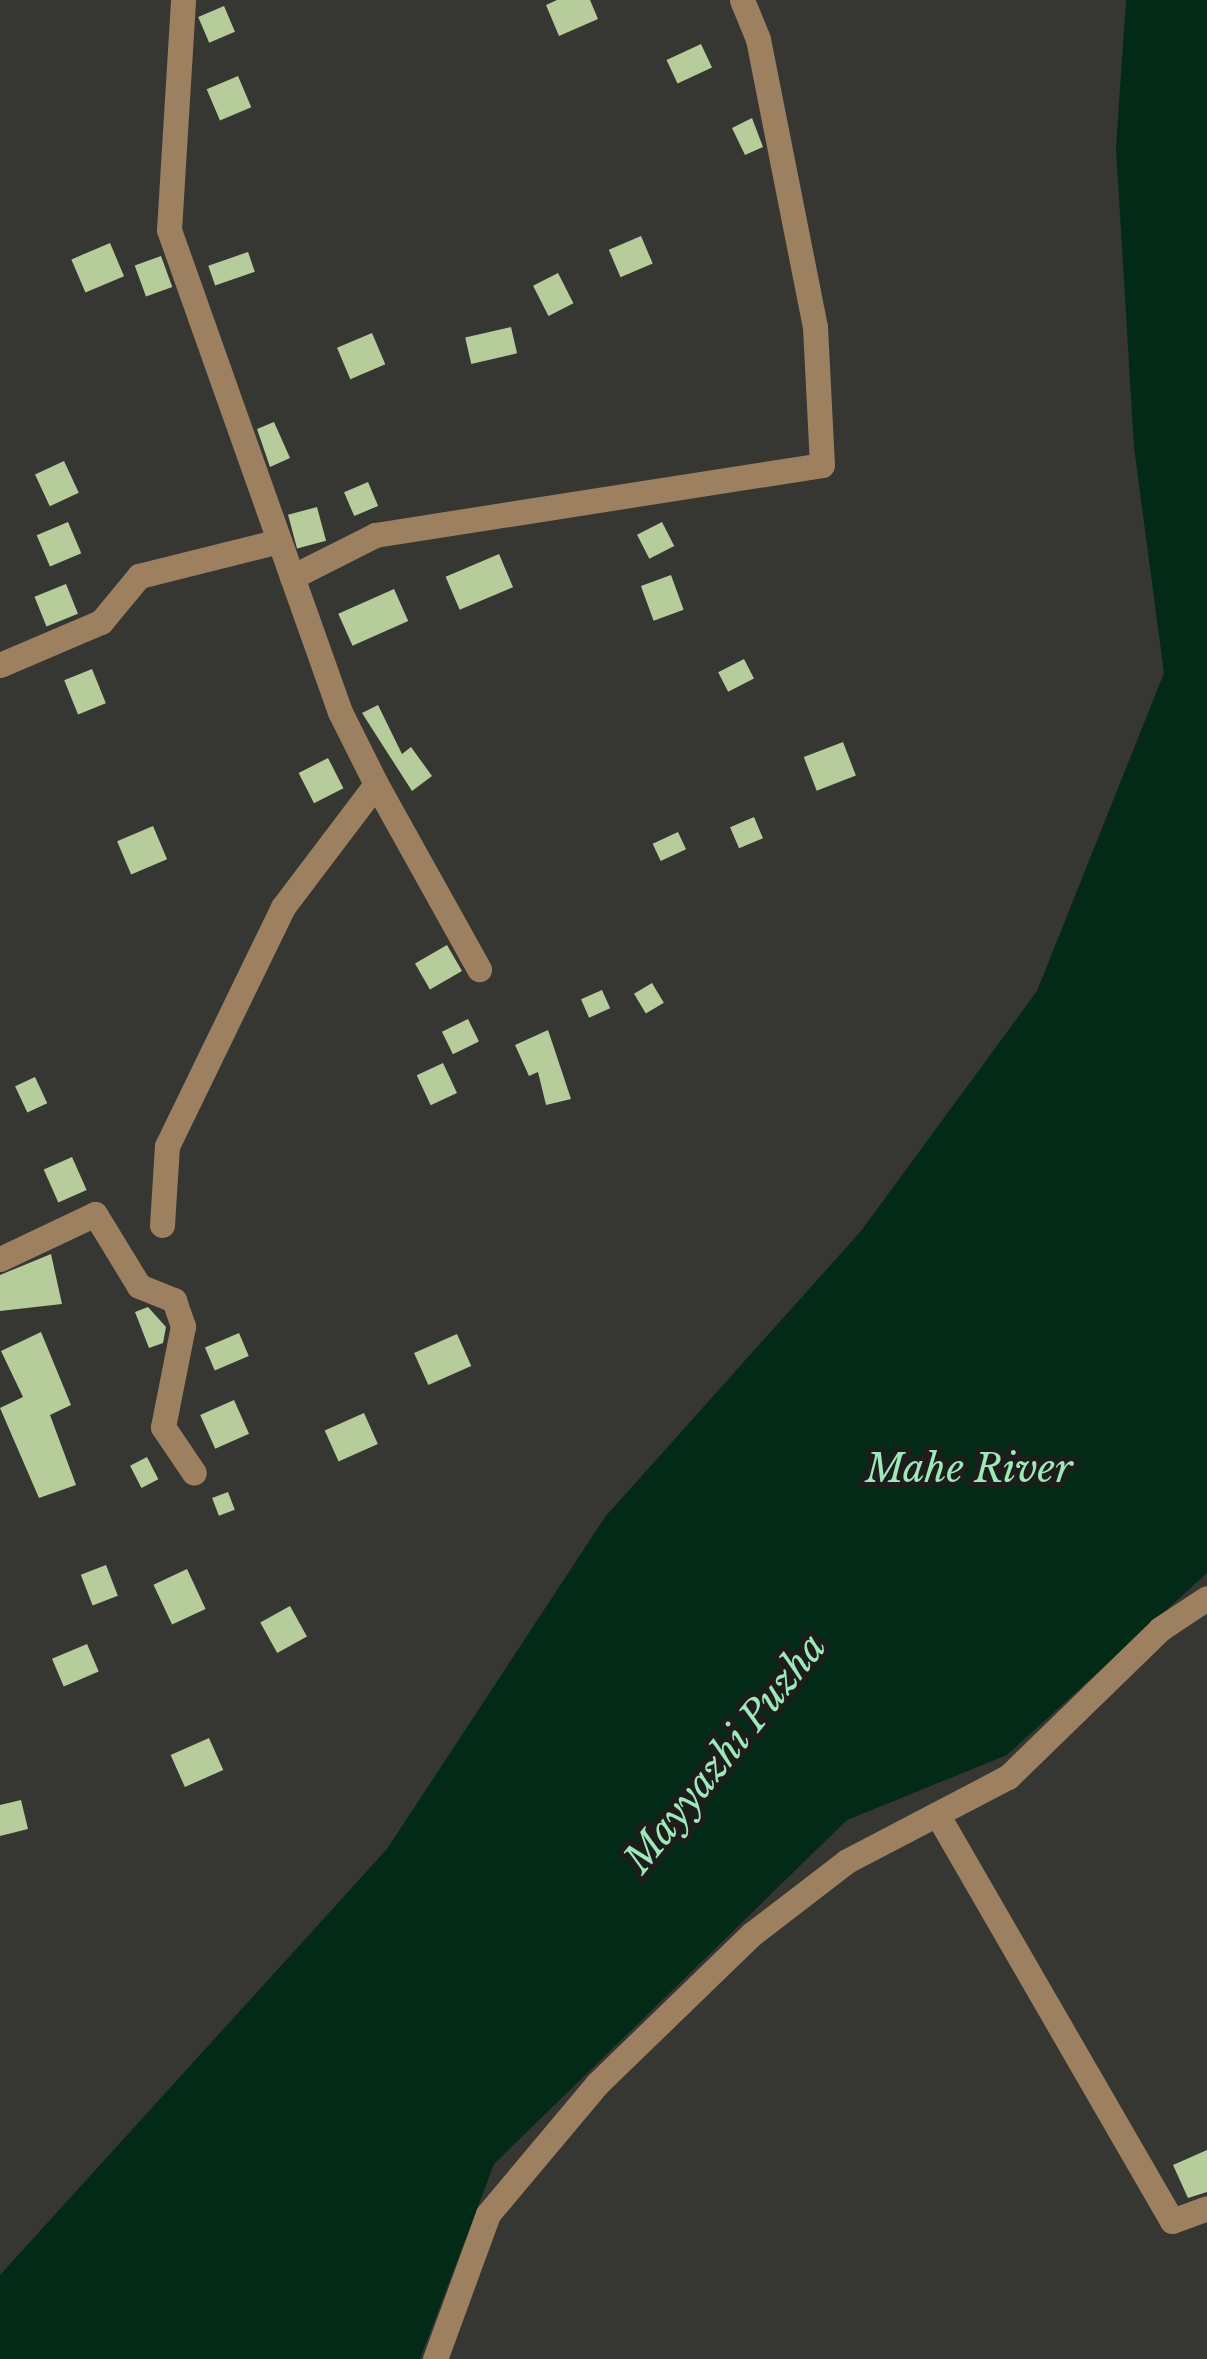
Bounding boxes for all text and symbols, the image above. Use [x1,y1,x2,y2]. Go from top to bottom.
water label: Mahe River [866,1446,1072,1492]
water label: Mayyazhi Puzha [614,1624,836,1882]

